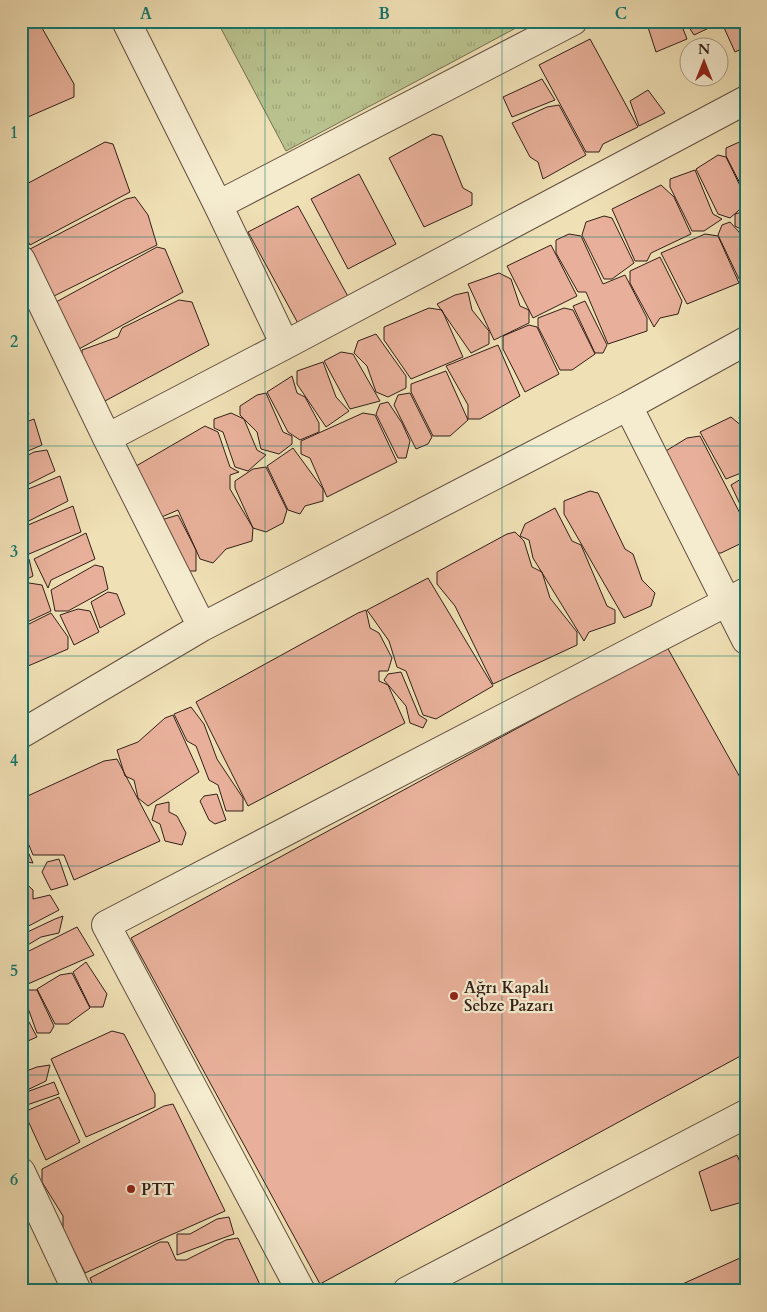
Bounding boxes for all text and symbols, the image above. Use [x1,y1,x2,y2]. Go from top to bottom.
text: A [140,3,152,25]
text: B [378,3,390,25]
text: C [615,3,627,25]
north arrow [680,38,730,88]
text: N [698,40,710,59]
text: 1 [10,122,18,144]
text: 2 [10,331,18,353]
text: 3 [10,541,18,563]
text: 4 [10,750,18,772]
text: 5 [10,960,18,982]
place label: Ağrı Kapalı Sebze Pazarı [464,977,554,1017]
marker: Ağrı Kapalı Sebze Pazarı [448,990,460,1002]
text: 6 [10,1169,18,1191]
place label: PTT [141,1179,175,1201]
marker: PTT [125,1183,137,1195]

